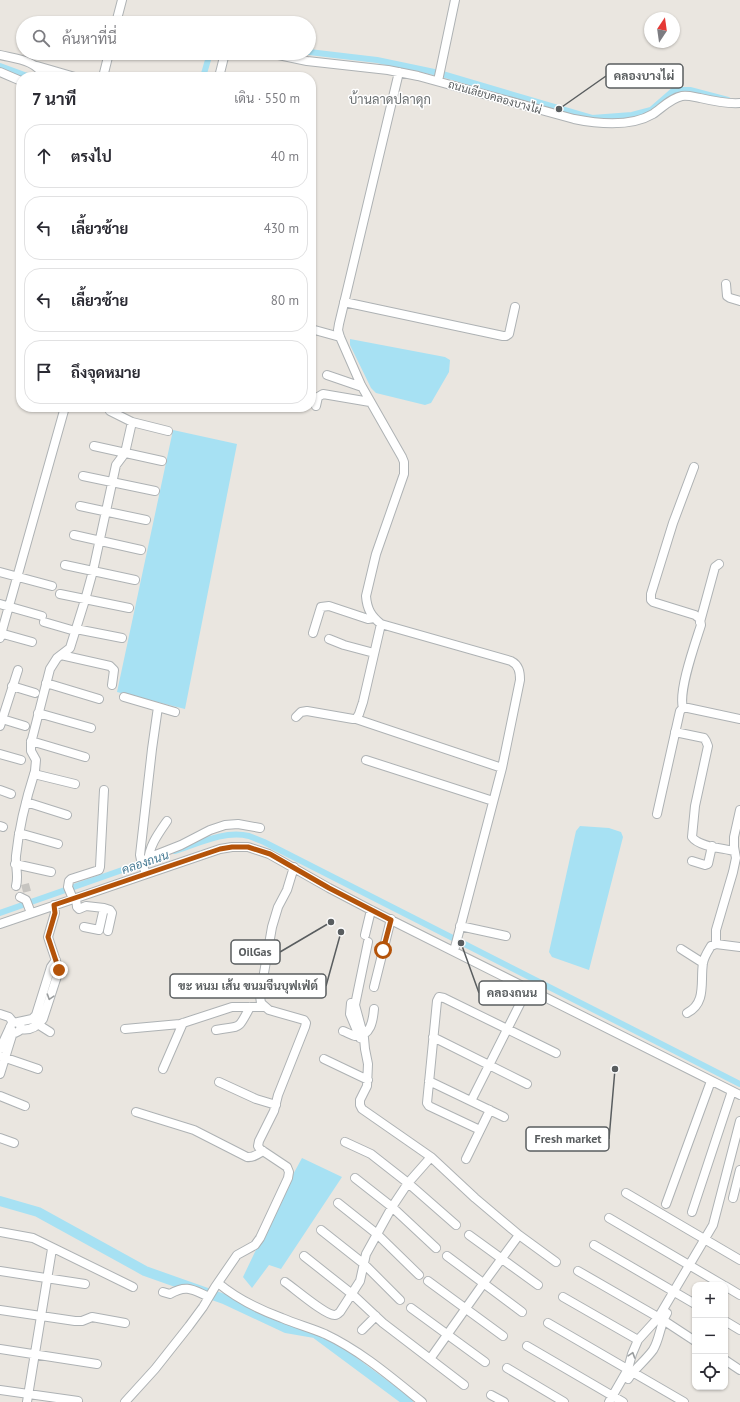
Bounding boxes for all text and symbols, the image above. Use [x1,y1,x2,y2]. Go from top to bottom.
north arrow [644,12,680,48]
search box [16,16,316,60]
icon: search [30,27,52,49]
text: ค้นหาที่นี่ [62,29,117,48]
callout: คลองบางไผ่ [606,64,683,88]
text: คลองบางไผ่ [614,68,674,83]
street label: ถนนเลียบคลองบางไผ่ [447,76,544,117]
text: 7 นาที [32,88,76,110]
text: เดิน · 550 m [234,90,300,107]
district label: บ้านลาดปลาดุก [349,90,431,109]
icon: ahead [33,145,55,167]
text: ตรงไป [71,147,112,166]
text: 40 m [271,148,299,165]
icon: left [33,217,55,239]
text: เลี้ยวซ้าย [71,219,128,238]
text: 430 m [264,220,299,237]
icon: left [33,289,55,311]
text: เลี้ยวซ้าย [71,291,128,310]
text: 80 m [271,292,299,309]
icon: arrive [33,361,55,383]
text: ถึงจุดหมาย [71,363,141,382]
water label: คลองถนน [119,847,171,877]
callout: OilGas [231,940,280,964]
route start [374,941,392,959]
text: OilGas [238,944,272,959]
route end [50,961,68,979]
callout: ขะ หนม เส้น ขนมจีนบุฟเฟ่ต์ [170,974,326,998]
text: ขะ หนม เส้น ขนมจีนบุฟเฟ่ต์ [178,978,319,994]
callout: คลองถนน [479,981,546,1005]
text: คลองถนน [487,985,537,1000]
one-way arrow [46,994,55,1001]
callout: Fresh market [526,1127,609,1151]
text: Fresh market [535,1131,602,1146]
map controls [692,1282,728,1390]
button: + [692,1282,728,1318]
button: − [692,1318,728,1354]
one-way arrow [627,1351,636,1358]
button: locate [692,1354,728,1390]

